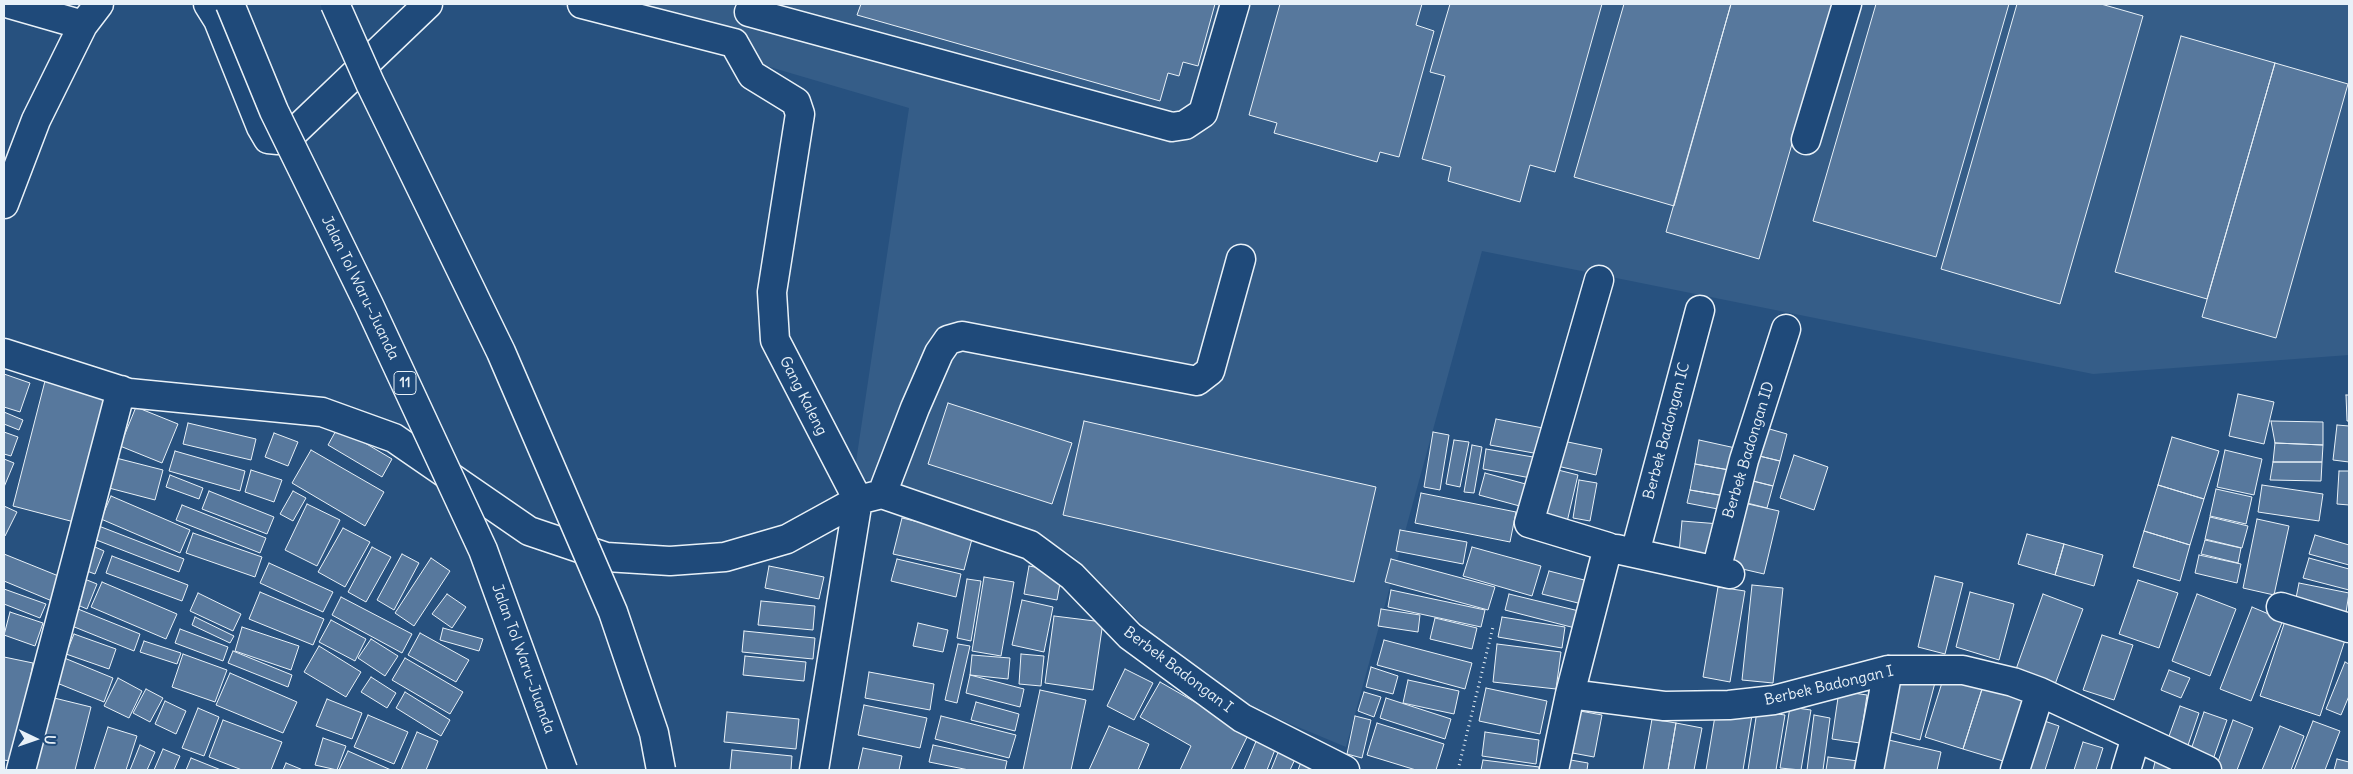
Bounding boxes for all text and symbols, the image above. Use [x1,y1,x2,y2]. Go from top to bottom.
street label: Jalan Tol Waru–Juanda [317,213,403,363]
street label: Gang Kaleng [775,353,831,439]
street label: Berbek Badongan IC [1640,360,1694,502]
road number: 11 [394,372,416,394]
street label: Berbek Badongan ID [1720,379,1778,521]
street label: Jalan Tol Waru–Juanda [488,582,558,736]
street label: Berbek Badongan I [1120,623,1236,717]
street label: Berbek Badongan I [1763,662,1895,710]
north arrow [10,714,60,764]
text: U [41,735,59,745]

